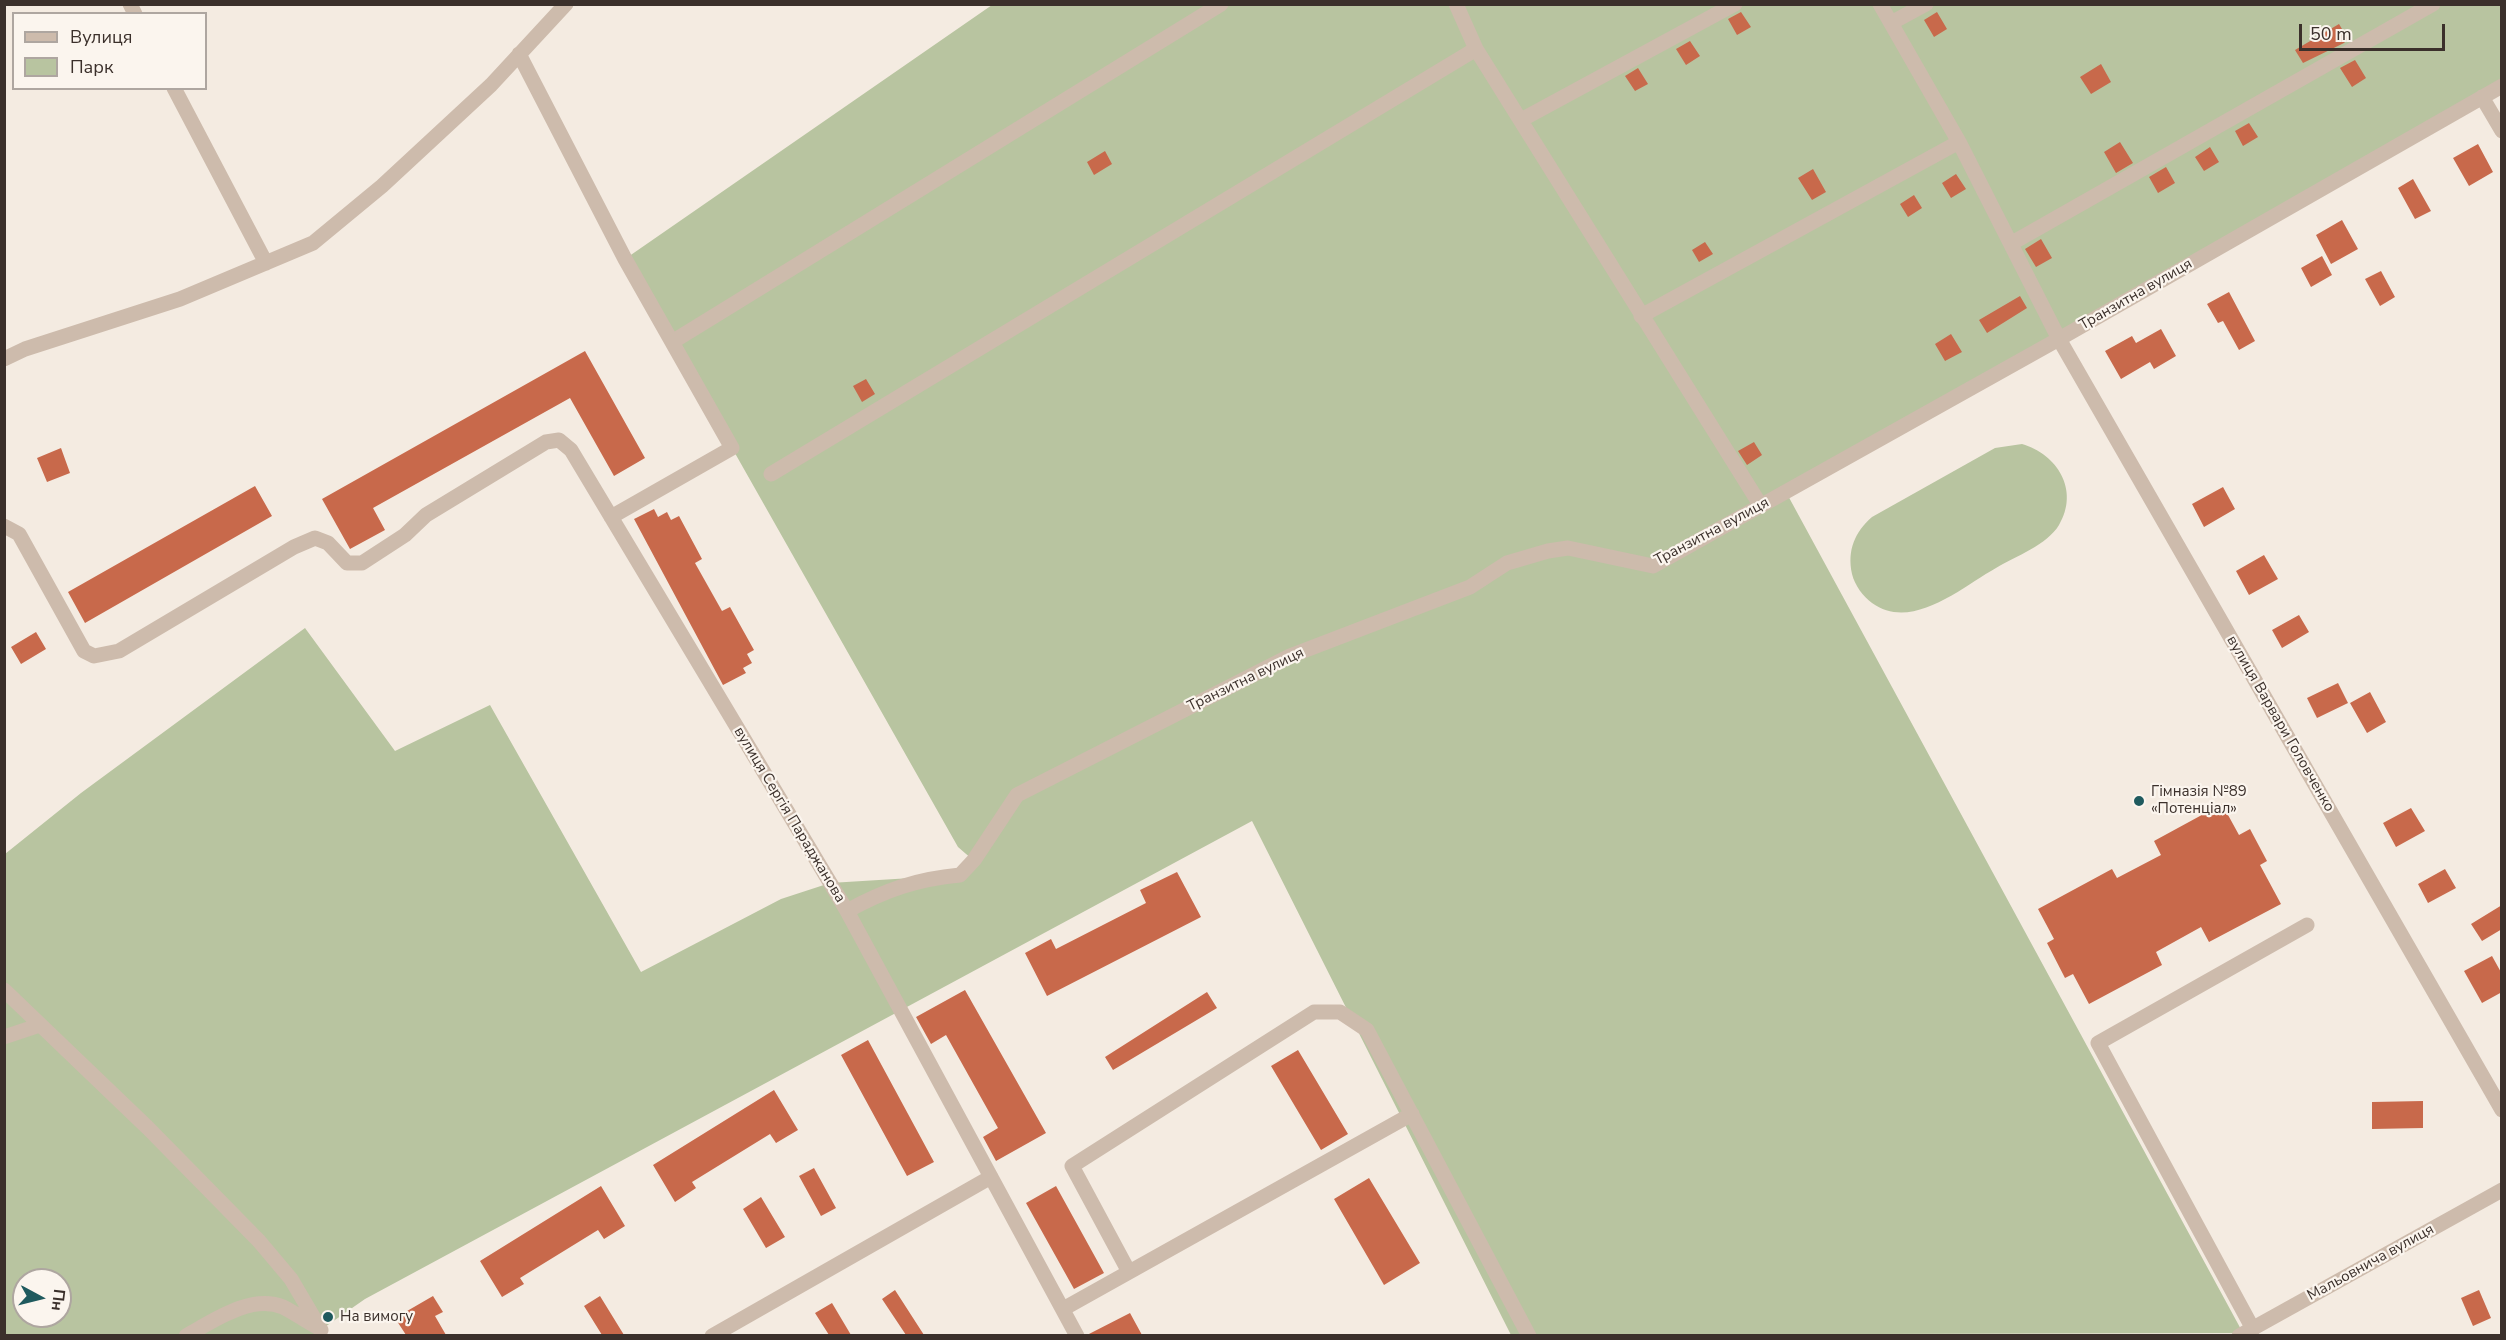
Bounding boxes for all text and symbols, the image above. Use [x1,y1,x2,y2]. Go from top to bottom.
legend [12,12,207,90]
scale bar [2302,12,2448,50]
text: 50 m [2310,22,2352,46]
text: Вулиця [70,25,132,49]
text: Парк [70,55,113,79]
street label: Транзитна вулиця [2076,255,2196,335]
street label: Транзитна вулиця [1652,494,1772,570]
street label: вулиця Варвари Головченко [2222,633,2338,815]
street label: Транзитна вулиця [1185,644,1307,716]
street label: вулиця Сергія Параджанова [729,724,849,906]
place label: Гімназія №89 «Потенціал» [2151,783,2247,818]
marker: Гімназія №89 «Потенціал» [2132,794,2146,808]
street label: Мальовнича вулиця [2304,1221,2438,1305]
north arrow [12,1268,72,1328]
text: Пн [46,1288,70,1312]
place label: На вимогу [340,1308,413,1326]
marker: На вимогу [321,1310,335,1324]

